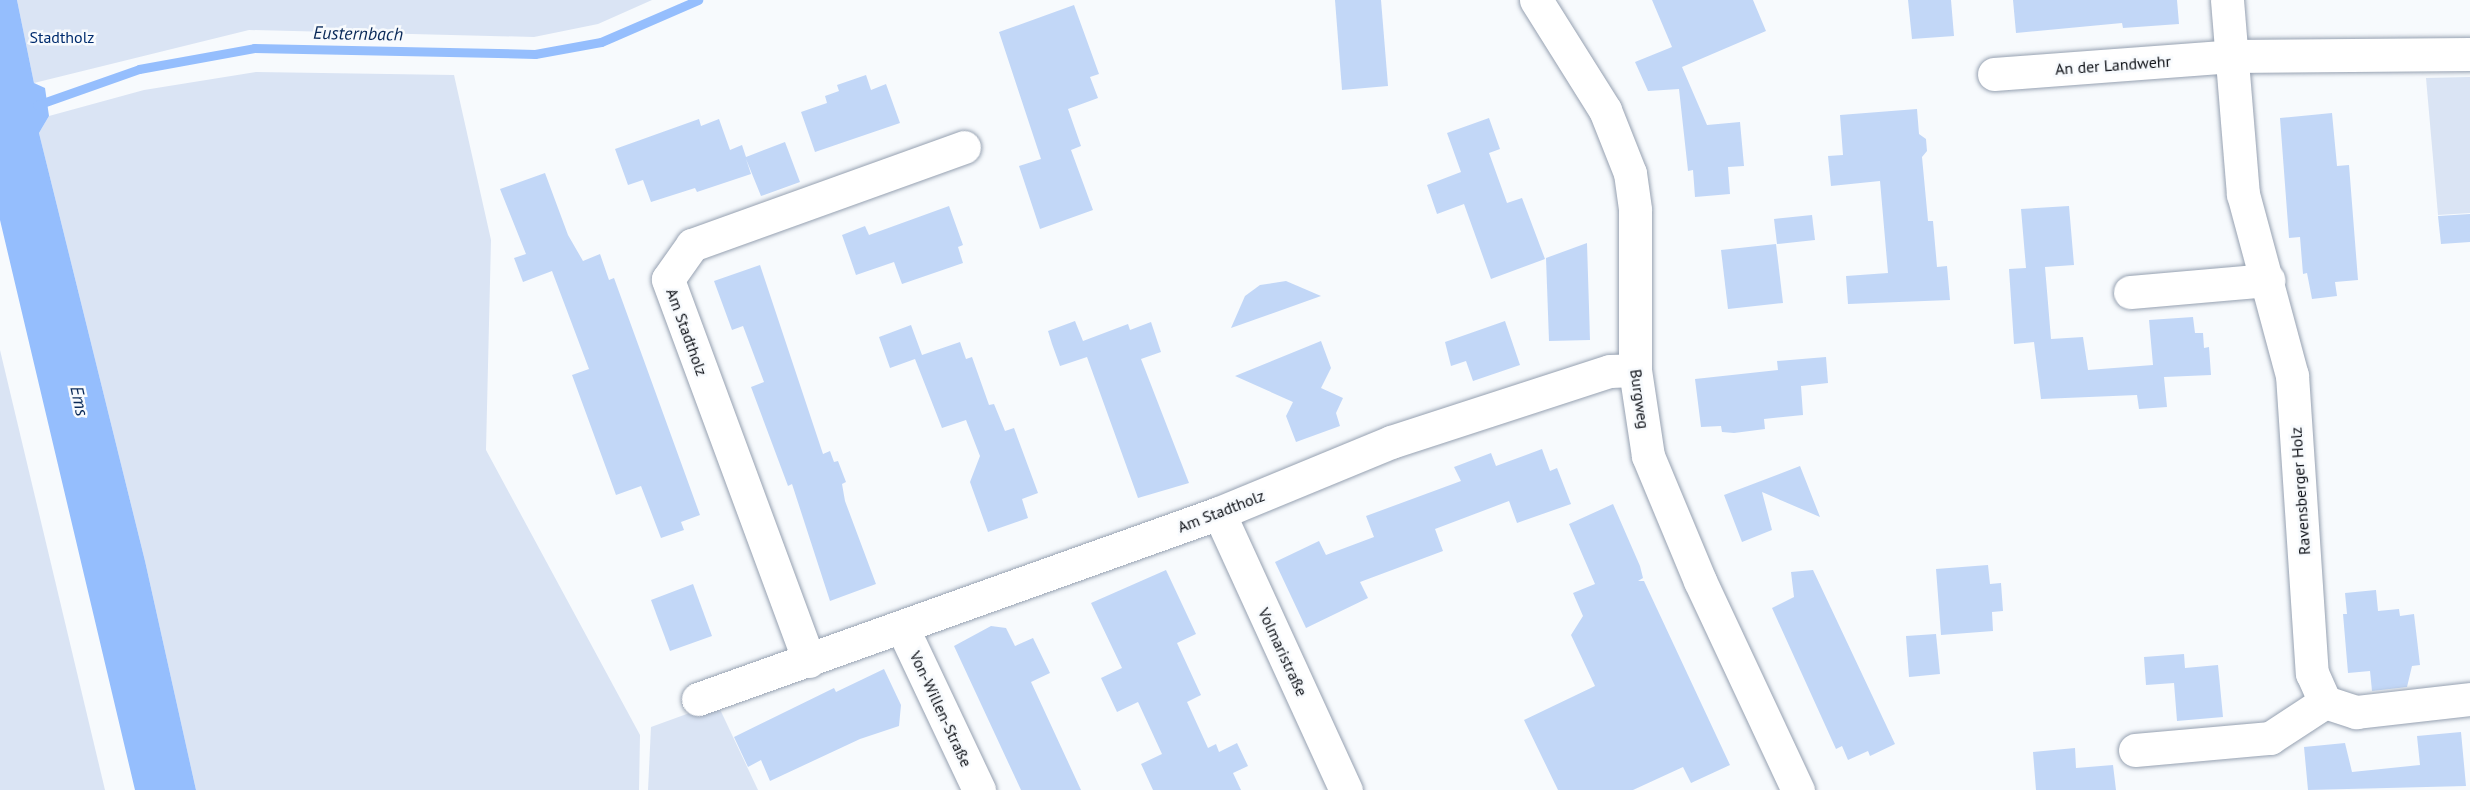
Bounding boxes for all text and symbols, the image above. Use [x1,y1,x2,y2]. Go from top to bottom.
water label: Eusternbach [313,22,403,46]
park label: Stadtholz [29,27,95,47]
street label: An der Landwehr [2054,51,2172,79]
street label: Am Stadtholz [662,286,712,378]
street label: Burgweg [1626,368,1654,430]
water label: Ems [65,384,93,418]
street label: Ravensberger Holz [2286,426,2314,556]
street label: Am Stadtholz [1175,486,1267,536]
street label: Volmaristraße [1254,605,1312,699]
street label: Von-Willen-Straße [906,648,976,770]

